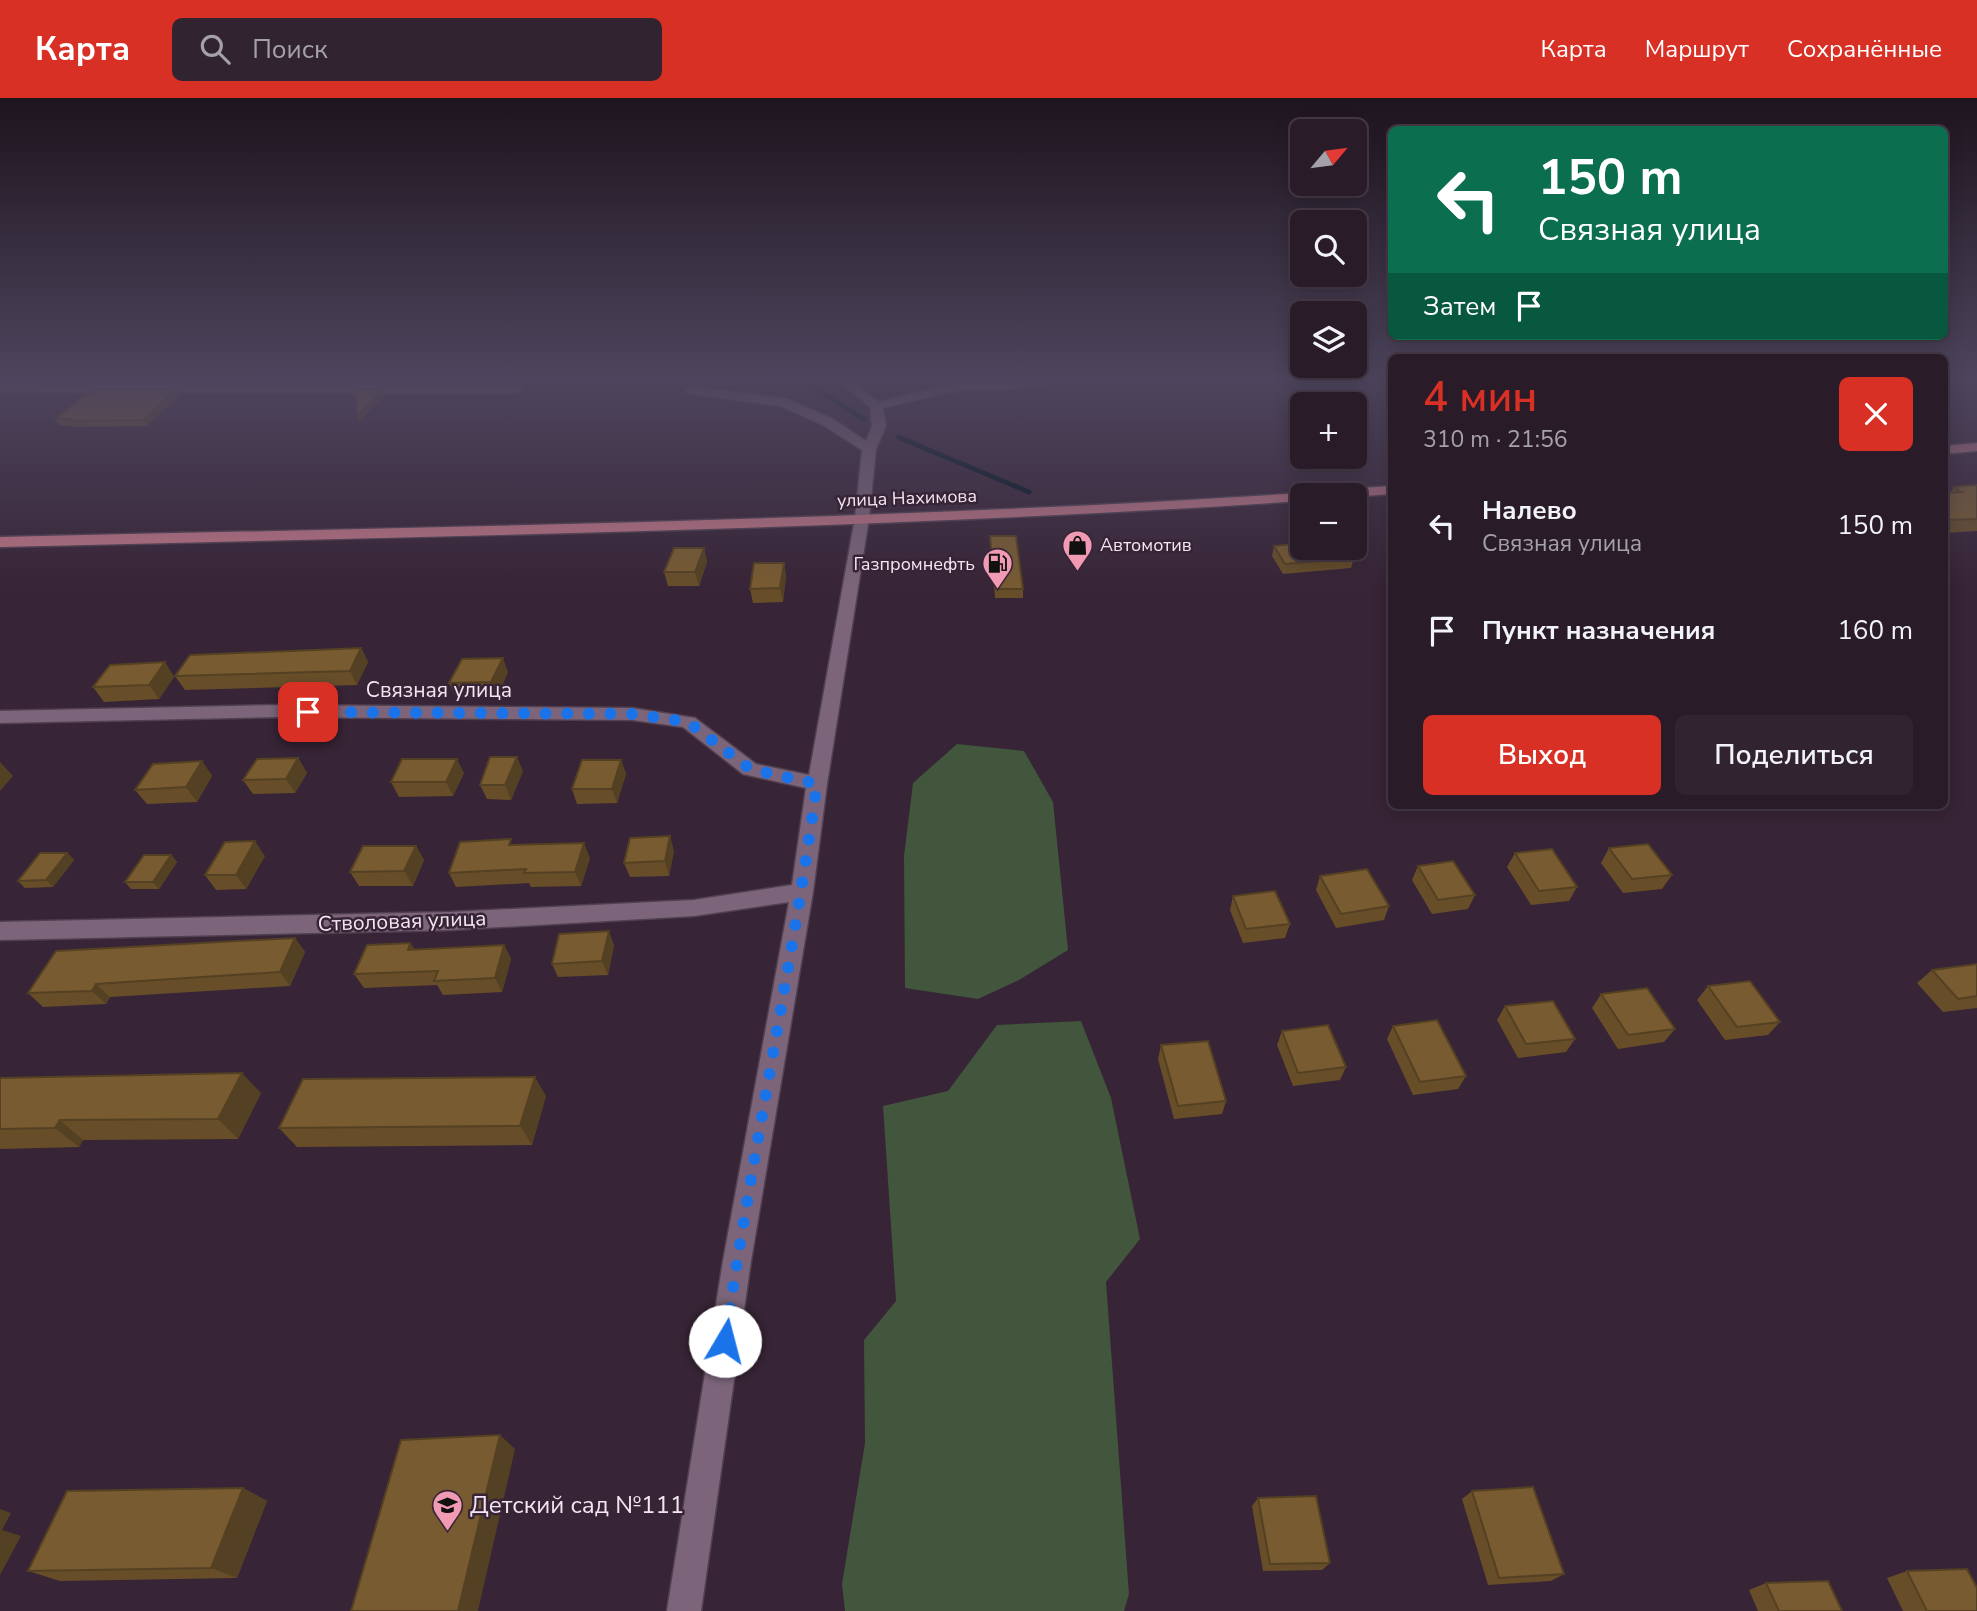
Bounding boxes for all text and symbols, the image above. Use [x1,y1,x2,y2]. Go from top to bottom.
search box [172,18,662,81]
text: Карта [35,27,130,72]
icon: search [196,30,234,68]
text: Поиск [252,32,328,67]
text: Карта [1541,33,1607,65]
text: Маршрут [1645,33,1749,65]
text: Сохранённые [1787,33,1942,65]
north arrow [1290,119,1367,196]
map controls [1290,119,1367,560]
text: 150 m [1538,144,1682,211]
icon: left [1423,154,1514,245]
text: Связная улица [1538,208,1761,251]
button: search [1290,210,1367,287]
icon: arrive [1510,287,1548,325]
text: Затем [1423,289,1496,324]
button: layers [1290,301,1367,378]
text: 4 мин [1423,369,1537,426]
button: close [1839,377,1913,451]
button: + [1290,392,1367,469]
text: 310 m · 21:56 [1423,424,1568,455]
button: − [1290,483,1367,560]
street label: улица Нахимова [837,484,977,512]
text: Налево [1482,493,1577,528]
icon: left [1423,507,1461,545]
text: 150 m [1837,508,1913,543]
shop icon: Автомотив [1060,528,1094,572]
text: Связная улица [1482,528,1642,559]
place label: Автомотив [1100,533,1192,557]
fuel station icon: Газпромнефть [981,547,1015,591]
place label: Газпромнефть [854,552,975,576]
icon: arrive [1423,612,1461,650]
text: Пункт назначения [1482,613,1715,648]
text: 160 m [1837,613,1913,648]
street label: Связная улица [366,676,512,704]
pin [278,682,338,742]
icon: arrive [289,693,327,731]
button: Выход [1423,715,1661,795]
button: Поделиться [1675,715,1913,795]
street label: Стволовая улица [317,904,487,938]
position arrow [688,1304,762,1378]
school or university icon: Детский сад №111 [430,1488,464,1532]
place label: Детский сад №111 [470,1489,684,1521]

